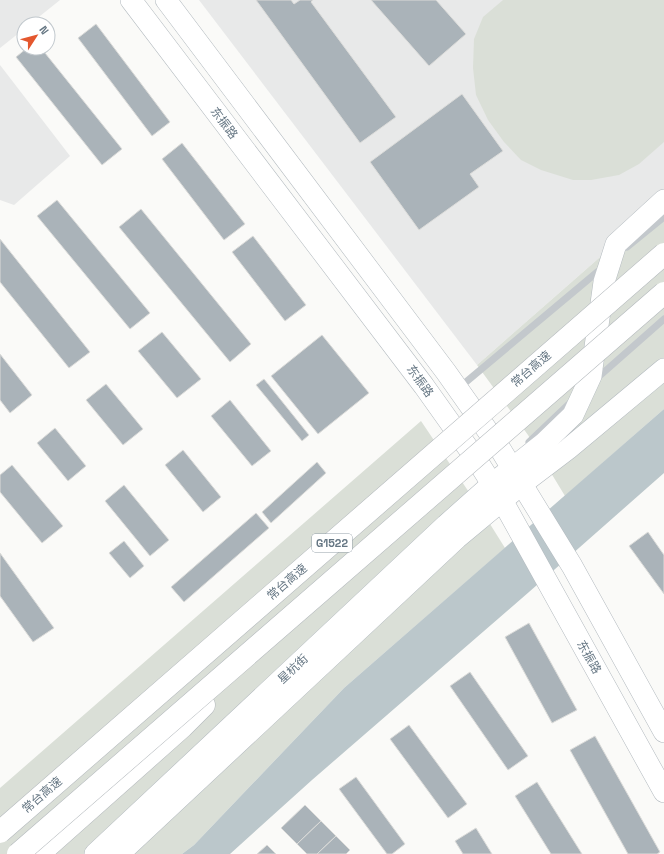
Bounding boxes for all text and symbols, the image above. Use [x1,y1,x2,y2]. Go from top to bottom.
north arrow [16,16,56,56]
text: N [36,23,52,37]
street label: 东振路 [207,104,241,142]
street label: 常台高速 [508,347,554,391]
street label: 东振路 [403,362,437,400]
road number: G1522 [312,534,352,552]
street label: 常台高速 [264,560,310,604]
street label: 东振路 [573,637,605,677]
street label: 星杭街 [274,651,312,687]
street label: 常台高速 [19,773,65,817]

